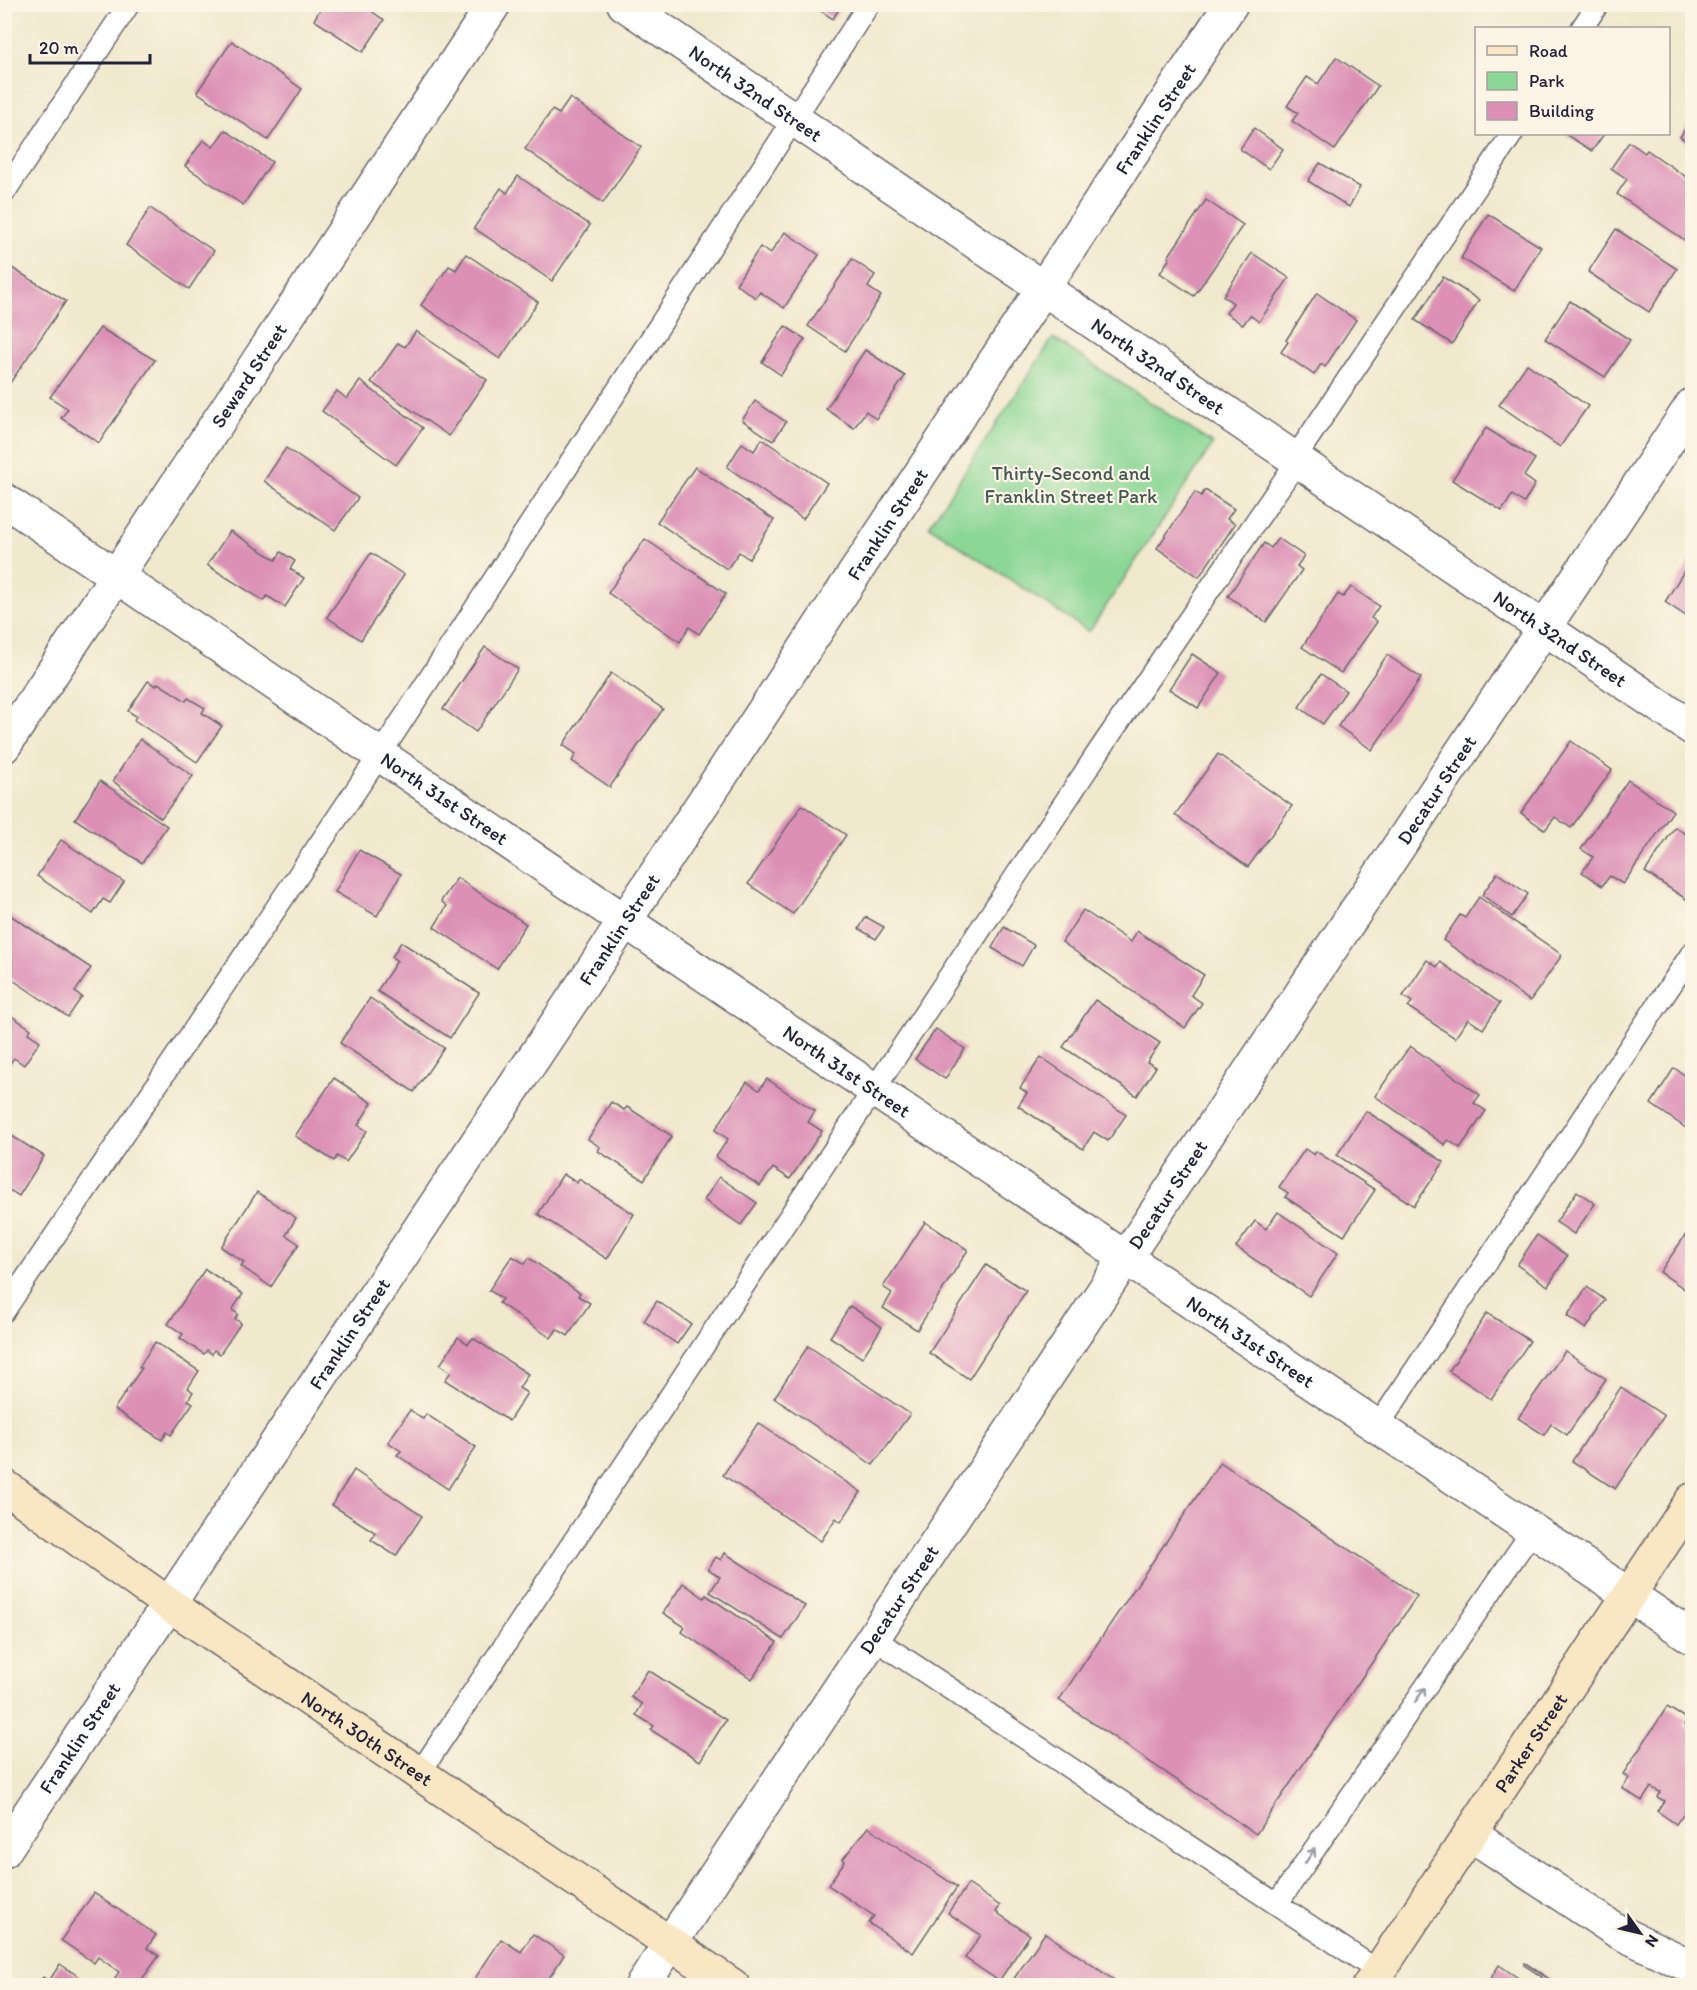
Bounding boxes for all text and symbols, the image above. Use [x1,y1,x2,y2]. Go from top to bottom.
scale bar [30,27,150,65]
legend [1475,27,1670,135]
text: 20 m [39,37,79,59]
street label: North 32nd Street [685,40,827,147]
text: Road [1529,40,1568,62]
street label: Franklin Street [1110,58,1201,179]
text: Park [1529,70,1564,92]
text: Building [1529,100,1595,122]
street label: North 32nd Street [1087,312,1229,420]
street label: Seward Street [206,319,292,432]
park label: Thirty-Second and Franklin Street Park [985,461,1158,508]
street label: Franklin Street [842,463,933,584]
street label: North 32nd Street [1489,585,1632,692]
street label: Decatur Street [1392,731,1481,849]
street label: North 31st Street [376,747,513,850]
street label: Franklin Street [574,869,665,990]
street label: North 31st Street [778,1019,915,1123]
street label: Decatur Street [1123,1136,1212,1254]
street label: Franklin Street [304,1273,395,1394]
street label: North 31st Street [1182,1290,1319,1393]
street label: Decatur Street [854,1540,944,1659]
street label: Franklin Street [34,1677,126,1798]
street label: North 30th Street [297,1685,437,1791]
one-way arrow [1414,1688,1426,1704]
street label: Parker Street [1489,1689,1572,1797]
one-way arrow [1304,1848,1316,1865]
north arrow [1610,1903,1670,1963]
text: N [1641,1931,1663,1951]

